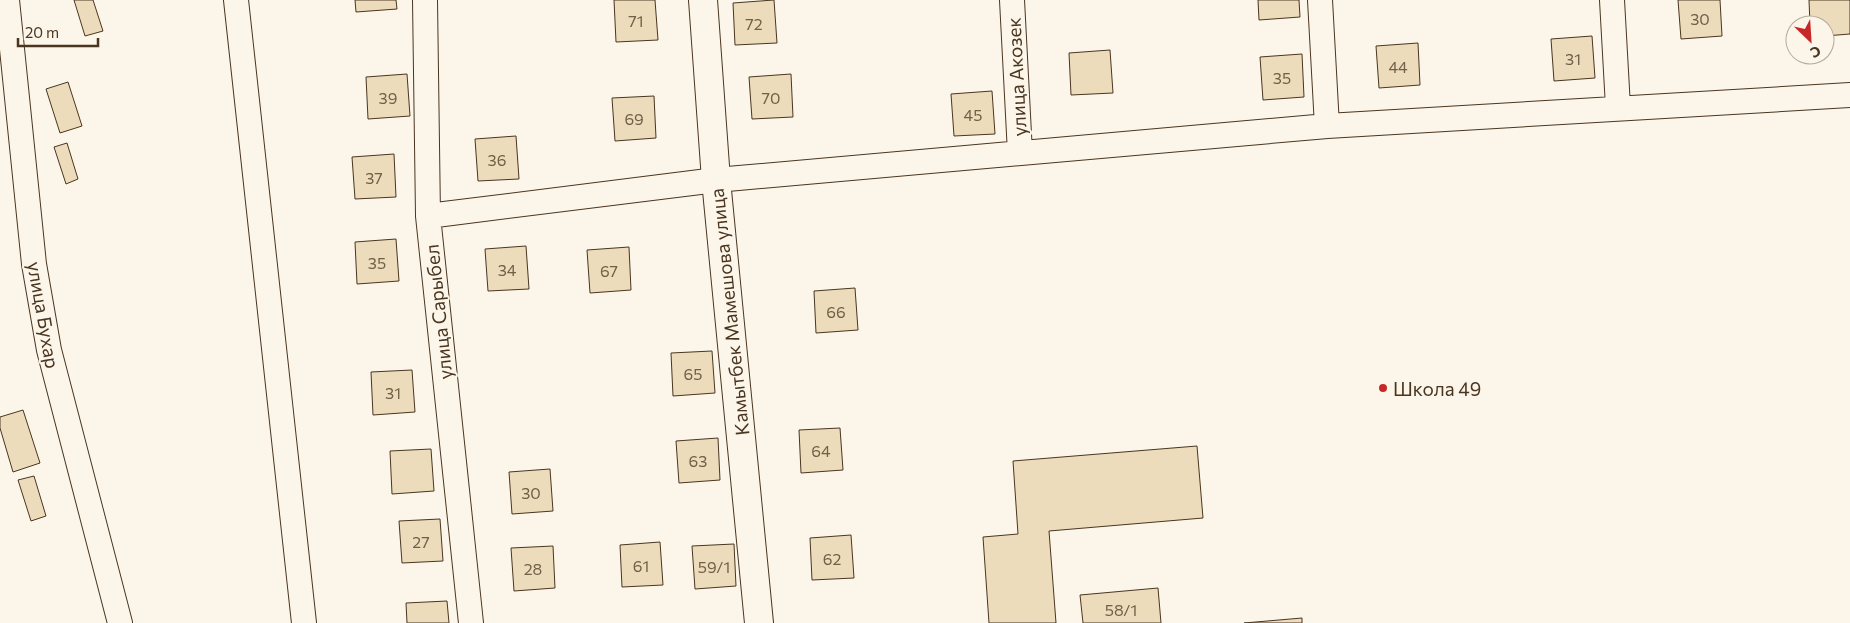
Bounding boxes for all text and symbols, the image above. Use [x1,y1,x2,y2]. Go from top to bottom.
house number: 30 [1690,9,1710,28]
house number: 71 [628,11,644,30]
house number: 72 [745,14,763,33]
scale bar [18,15,98,47]
north arrow [1785,15,1835,65]
street label: улица Акозек [1001,17,1031,137]
text: 20 m [25,23,59,41]
text: С [1808,43,1824,62]
house number: 31 [1565,49,1581,68]
house number: 44 [1388,57,1408,76]
house number: 35 [1273,68,1291,87]
house number: 39 [379,88,397,107]
house number: 70 [762,88,780,107]
house number: 45 [964,105,982,124]
house number: 69 [624,109,644,128]
house number: 36 [488,150,506,169]
house number: 37 [365,168,383,187]
street label: Камытбек Мамешова улица [705,187,753,437]
street label: улица Сарыбел [419,243,457,381]
house number: 35 [368,253,386,272]
street label: улица Бухар [23,260,65,370]
house number: 34 [498,260,517,279]
house number: 67 [600,261,618,280]
house number: 66 [826,302,846,321]
house number: 65 [684,364,702,383]
place label: Школа 49 [1393,377,1481,400]
marker: Школа 49 [1377,382,1389,394]
house number: 31 [385,383,401,402]
house number: 64 [811,441,831,460]
house number: 63 [689,451,707,470]
house number: 30 [521,483,541,502]
house number: 27 [412,532,430,551]
house number: 62 [823,549,841,568]
house number: 61 [633,556,649,575]
house number: 59/1 [698,557,730,576]
house number: 28 [524,559,542,578]
house number: 58/1 [1105,600,1137,619]

